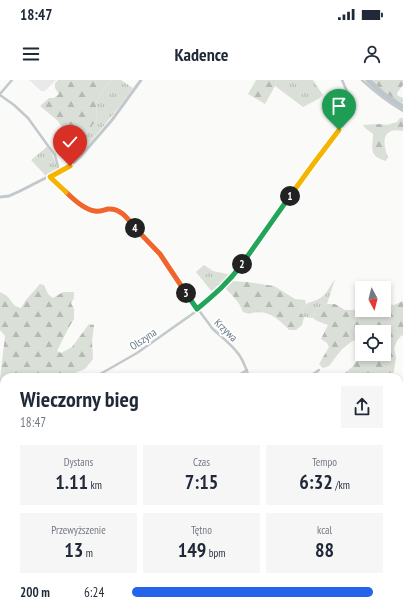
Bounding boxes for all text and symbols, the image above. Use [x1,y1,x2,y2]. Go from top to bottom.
text: 18:47 [20,5,52,24]
icon: menu [20,43,42,65]
text: Kadence [174,43,229,66]
icon: person [361,43,383,65]
pin [322,89,356,130]
icon: arrive [328,95,350,117]
pin [53,125,87,166]
icon: check [59,131,81,153]
pin: 1 [280,186,300,206]
text: 1 [287,189,293,203]
pin: 4 [125,218,145,238]
text: 4 [132,221,138,235]
pin: 2 [232,254,252,274]
text: 2 [239,257,245,271]
north arrow [355,281,391,317]
map controls [355,281,391,361]
pin: 3 [176,283,196,303]
text: 3 [183,286,189,300]
street label: Krzywa [211,316,241,344]
street label: Olszyna [127,325,159,353]
button: locate [355,325,391,361]
text: Wieczorny bieg [20,385,139,413]
button: share [341,386,383,428]
text: 18:47 [20,414,46,431]
text: Dystans [64,455,93,469]
text: Czas [193,455,210,469]
text: Tempo [312,455,337,469]
text: 1.11 [55,469,88,495]
text: 7:15 [185,469,218,495]
text: 6:32 [299,469,333,495]
text: km [88,478,102,492]
text: /km [333,478,350,492]
text: Przewyższenie [51,523,106,537]
text: Tętno [191,523,212,537]
text: kcal [317,523,332,537]
text: 13 [64,537,83,563]
text: 149 [178,537,206,563]
text: 88 [315,537,334,563]
text: m [83,546,93,560]
text: bpm [206,546,225,560]
text: 200 m [20,584,50,601]
text: 6:24 [84,584,104,601]

